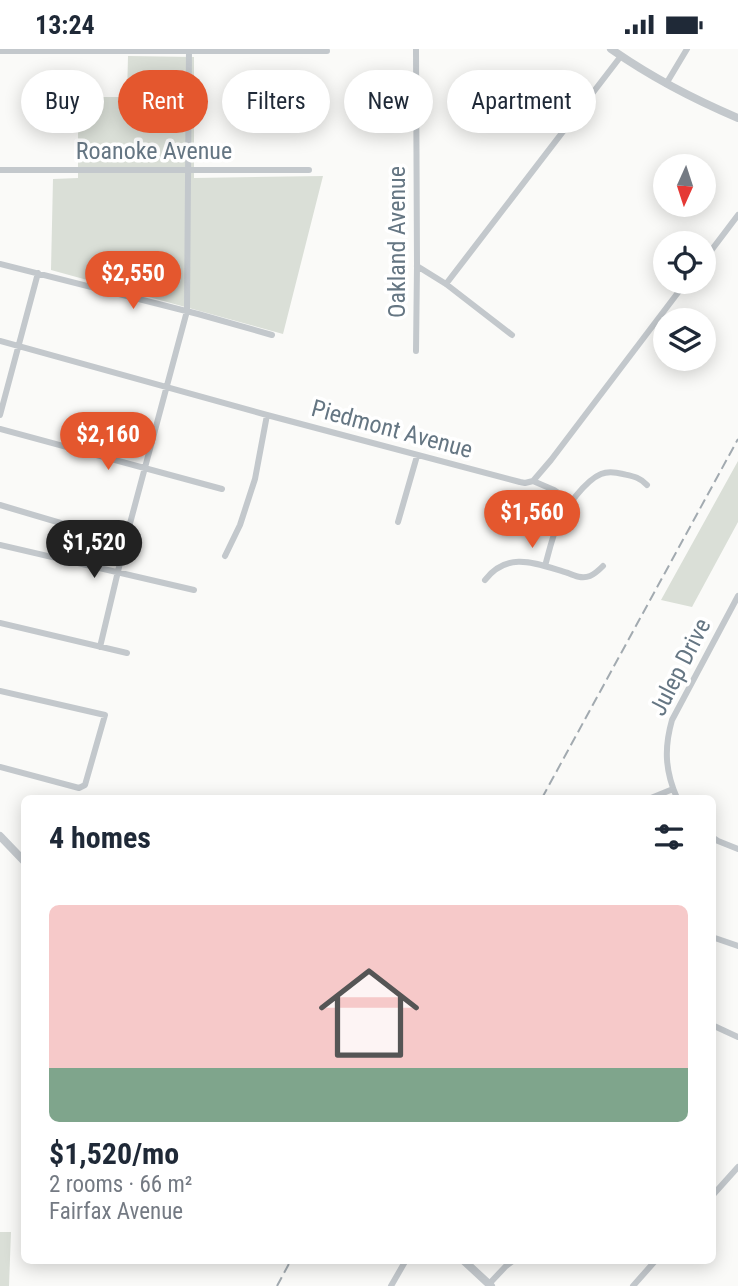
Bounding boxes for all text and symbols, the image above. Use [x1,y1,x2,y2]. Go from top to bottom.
text: 13:24 [35,10,95,40]
chip: Buy [21,70,104,133]
chip: Rent [118,70,208,133]
chip: Filters [222,70,330,133]
chip: New [344,70,433,133]
chip: Apartment [447,70,596,133]
street label: Roanoke Avenue [76,137,232,165]
north arrow [653,154,716,217]
map controls [653,154,716,371]
street label: Oakland Avenue [383,166,411,318]
button: locate [653,231,716,294]
pin: $2,550 [76,251,190,311]
text: $2,550 [101,260,165,287]
button: layers [653,308,716,371]
street label: Piedmont Avenue [308,394,476,464]
pin: $2,160 [51,413,165,472]
text: $2,160 [76,421,140,448]
pin: $1,560 [475,491,589,550]
text: $1,560 [500,499,564,526]
pin: $1,520 [37,521,151,580]
text: $1,520 [62,529,126,556]
street label: Julep Drive [644,614,716,720]
icon: filters [650,818,688,856]
text: 4 homes [49,820,151,855]
icon: home [306,950,432,1076]
text: $1,520/mo [49,1136,179,1171]
text: 2 rooms · 66 m² [49,1171,192,1198]
text: Fairfax Avenue [49,1198,183,1225]

